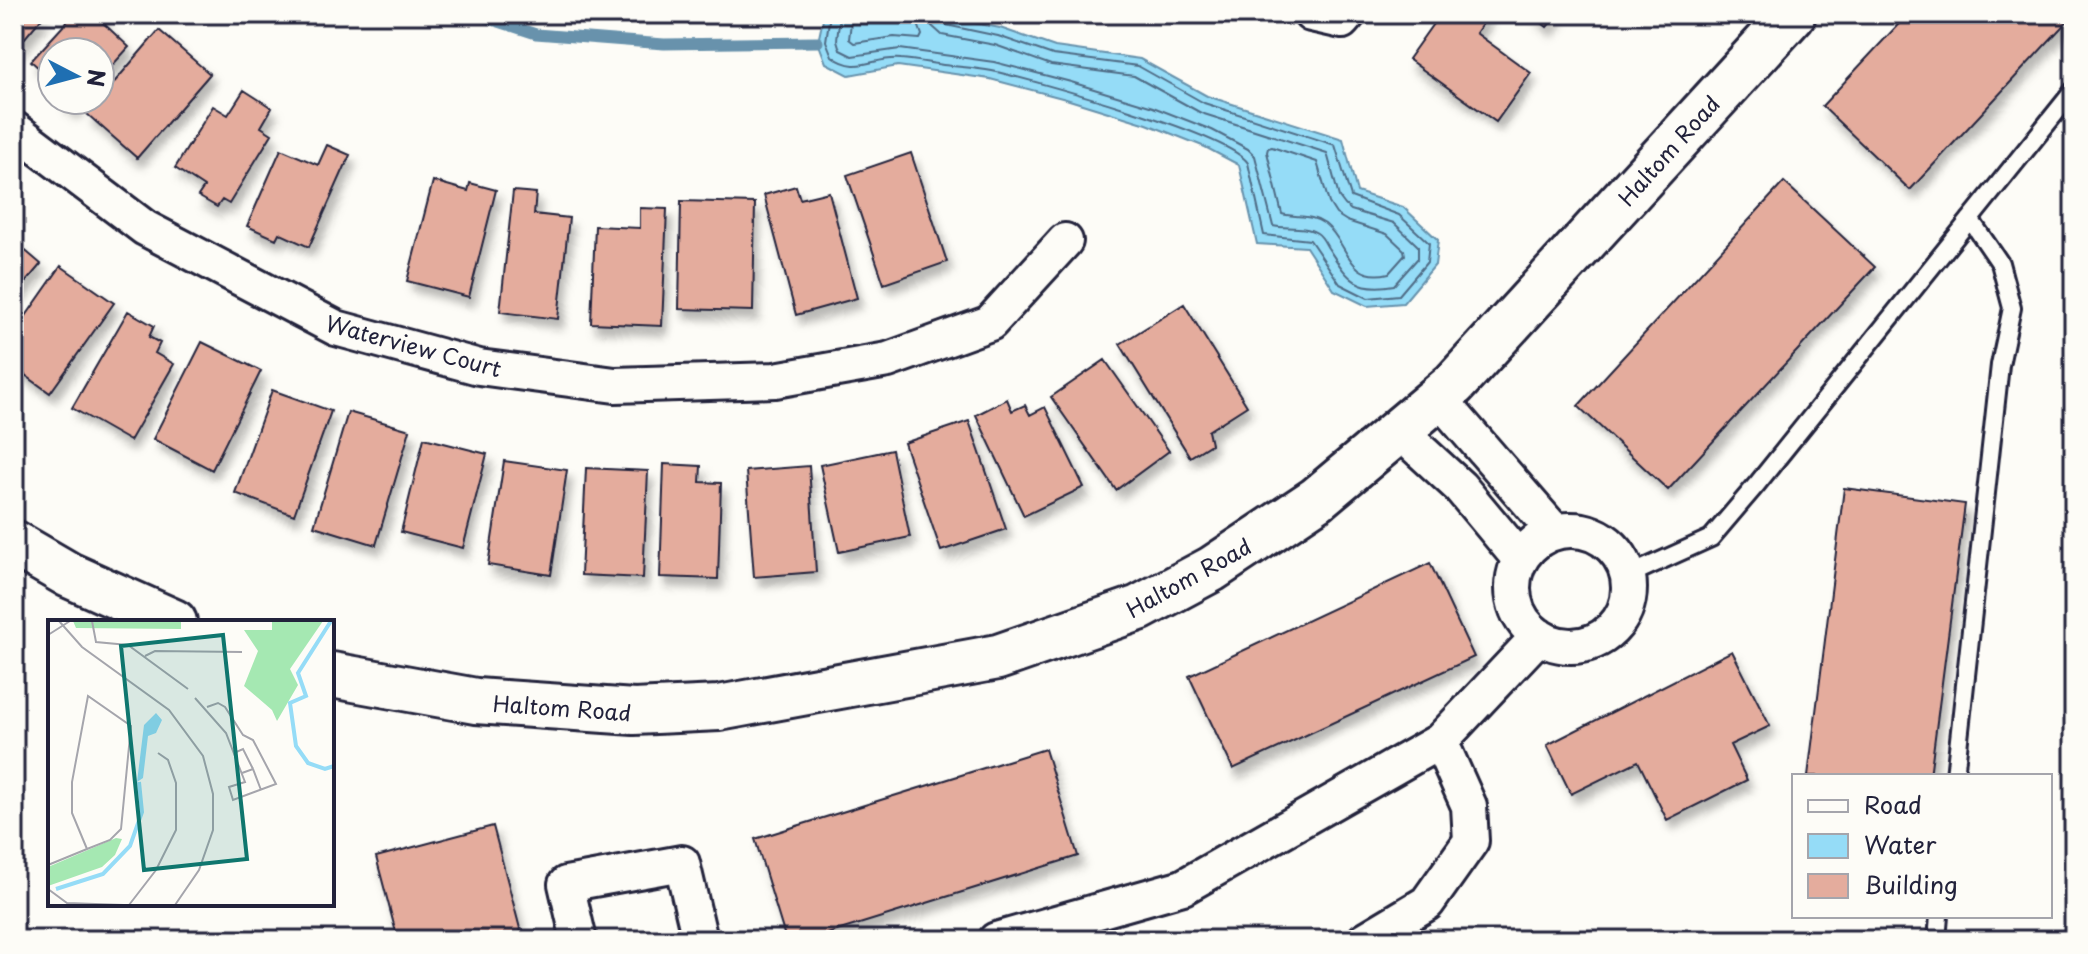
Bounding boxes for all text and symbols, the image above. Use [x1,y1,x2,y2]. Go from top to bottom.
north arrow [36,36,116,116]
text: N [80,68,115,89]
street label: Haltom Road [1609,87,1727,213]
street label: Waterview Court [323,306,506,384]
street label: Haltom Road [1119,529,1257,625]
inset map [48,620,334,906]
street label: Haltom Road [492,686,632,728]
legend [1792,774,2052,918]
text: Road [1864,786,1922,822]
text: Water [1864,826,1937,862]
text: Building [1864,866,1958,902]

